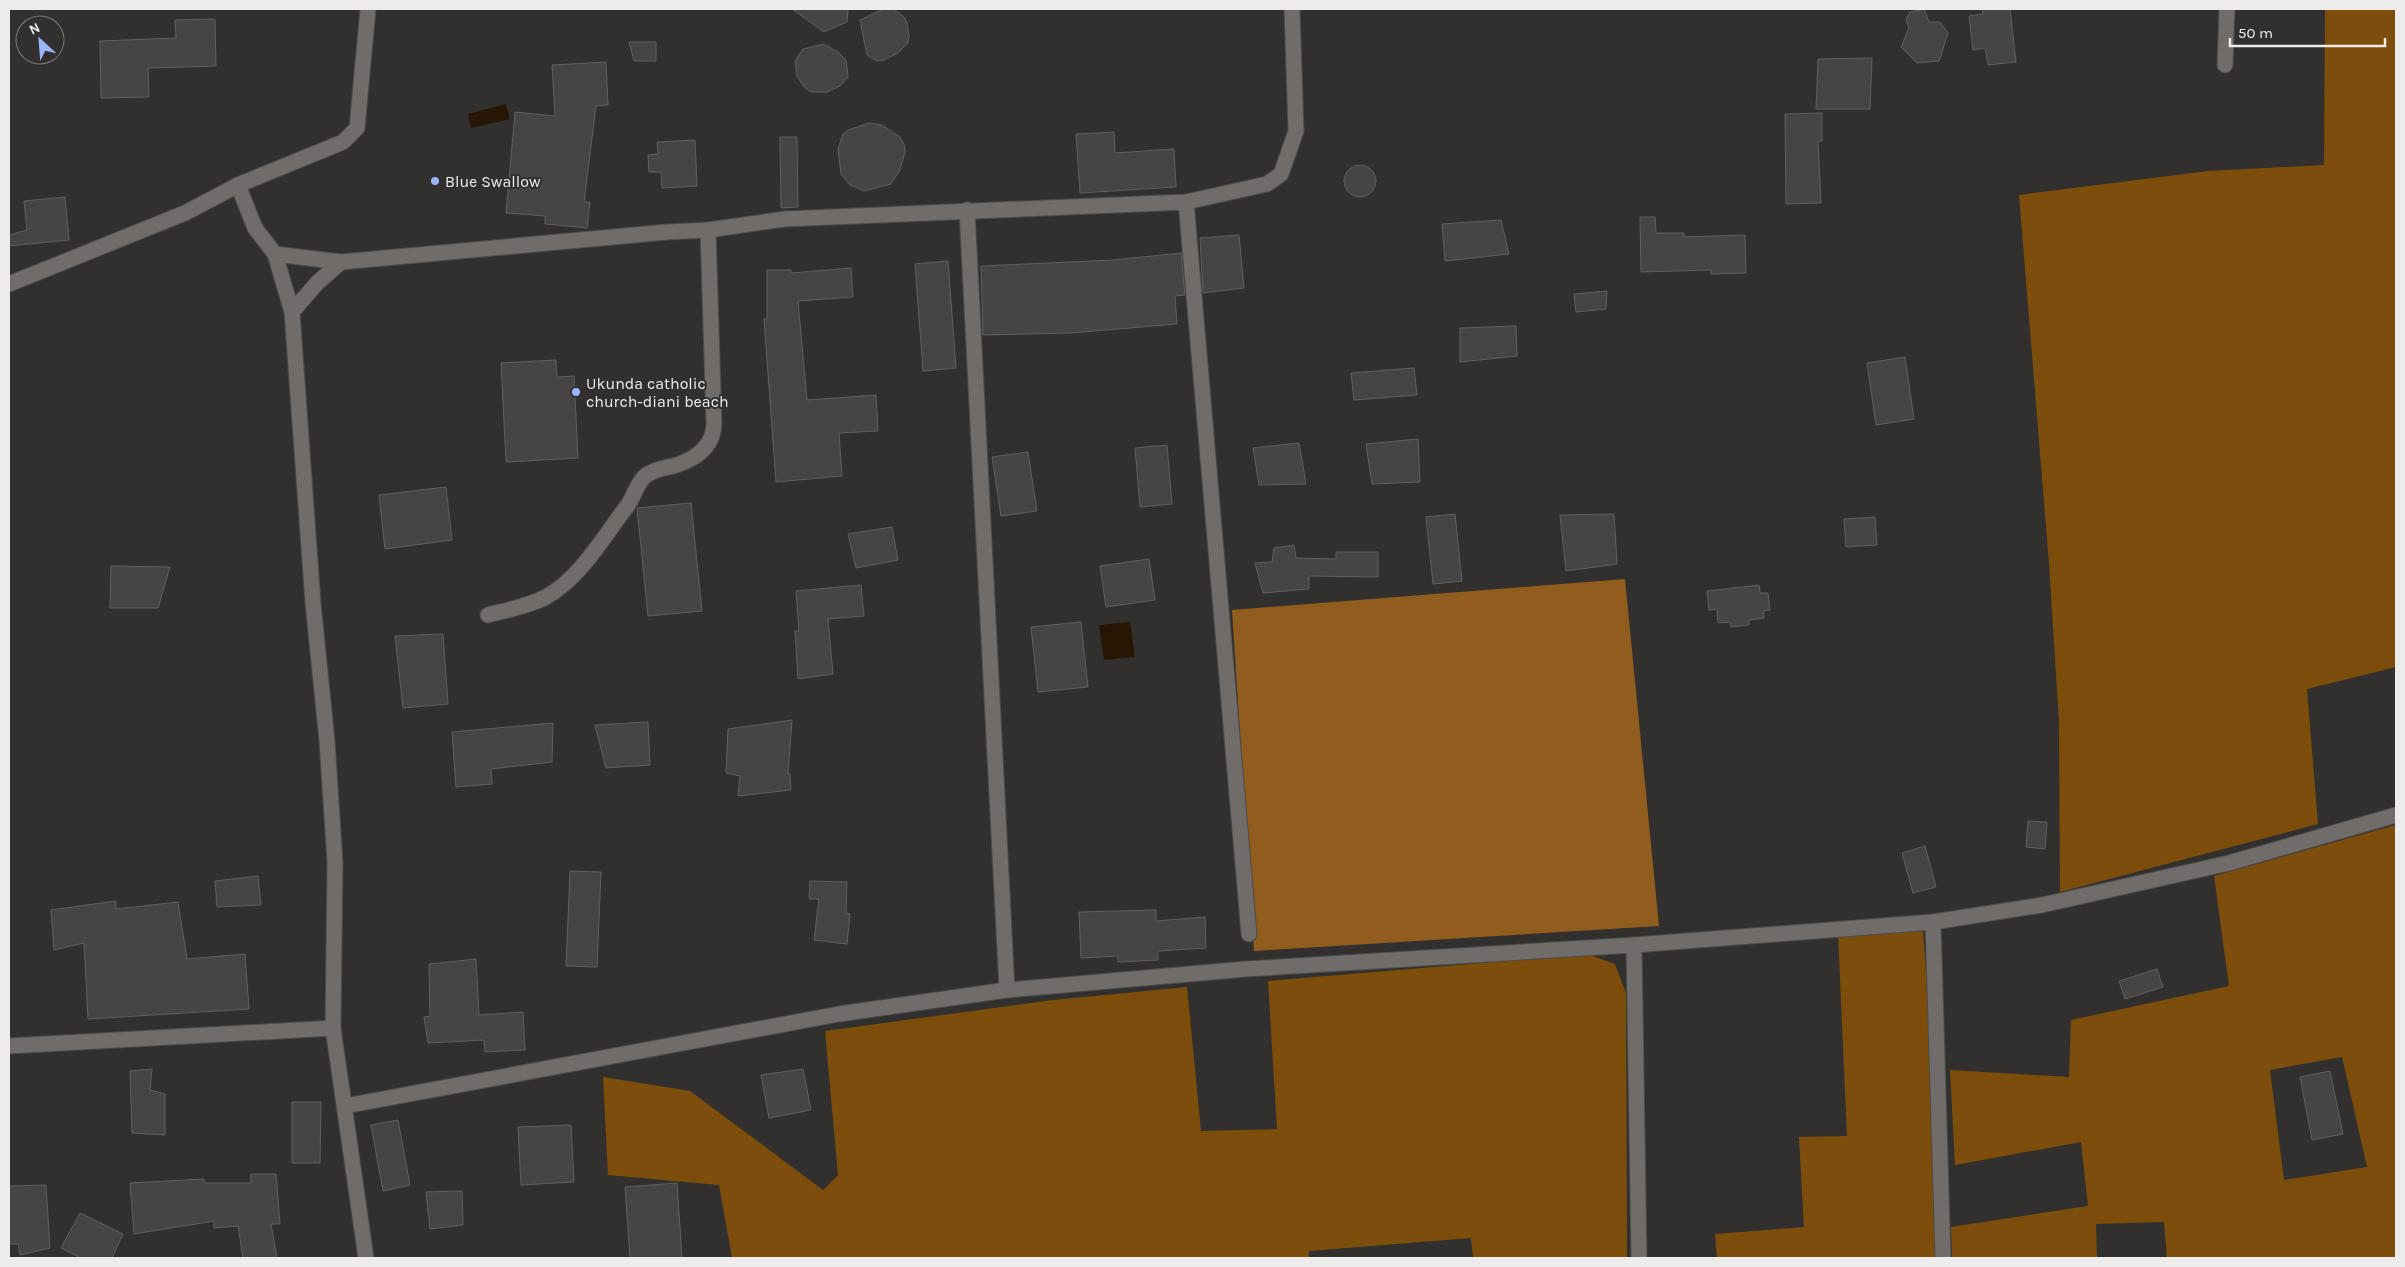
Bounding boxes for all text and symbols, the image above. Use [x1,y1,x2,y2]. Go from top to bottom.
north arrow [15,15,65,65]
scale bar [2230,15,2385,47]
text: N [26,19,43,39]
text: 50 m [2238,24,2273,42]
place label: Blue Swallow [445,172,541,191]
marker: Blue Swallow [429,175,441,187]
place label: Ukunda catholic church-diani beach [586,374,729,411]
marker: Ukunda catholic church-diani beach [570,386,582,398]

